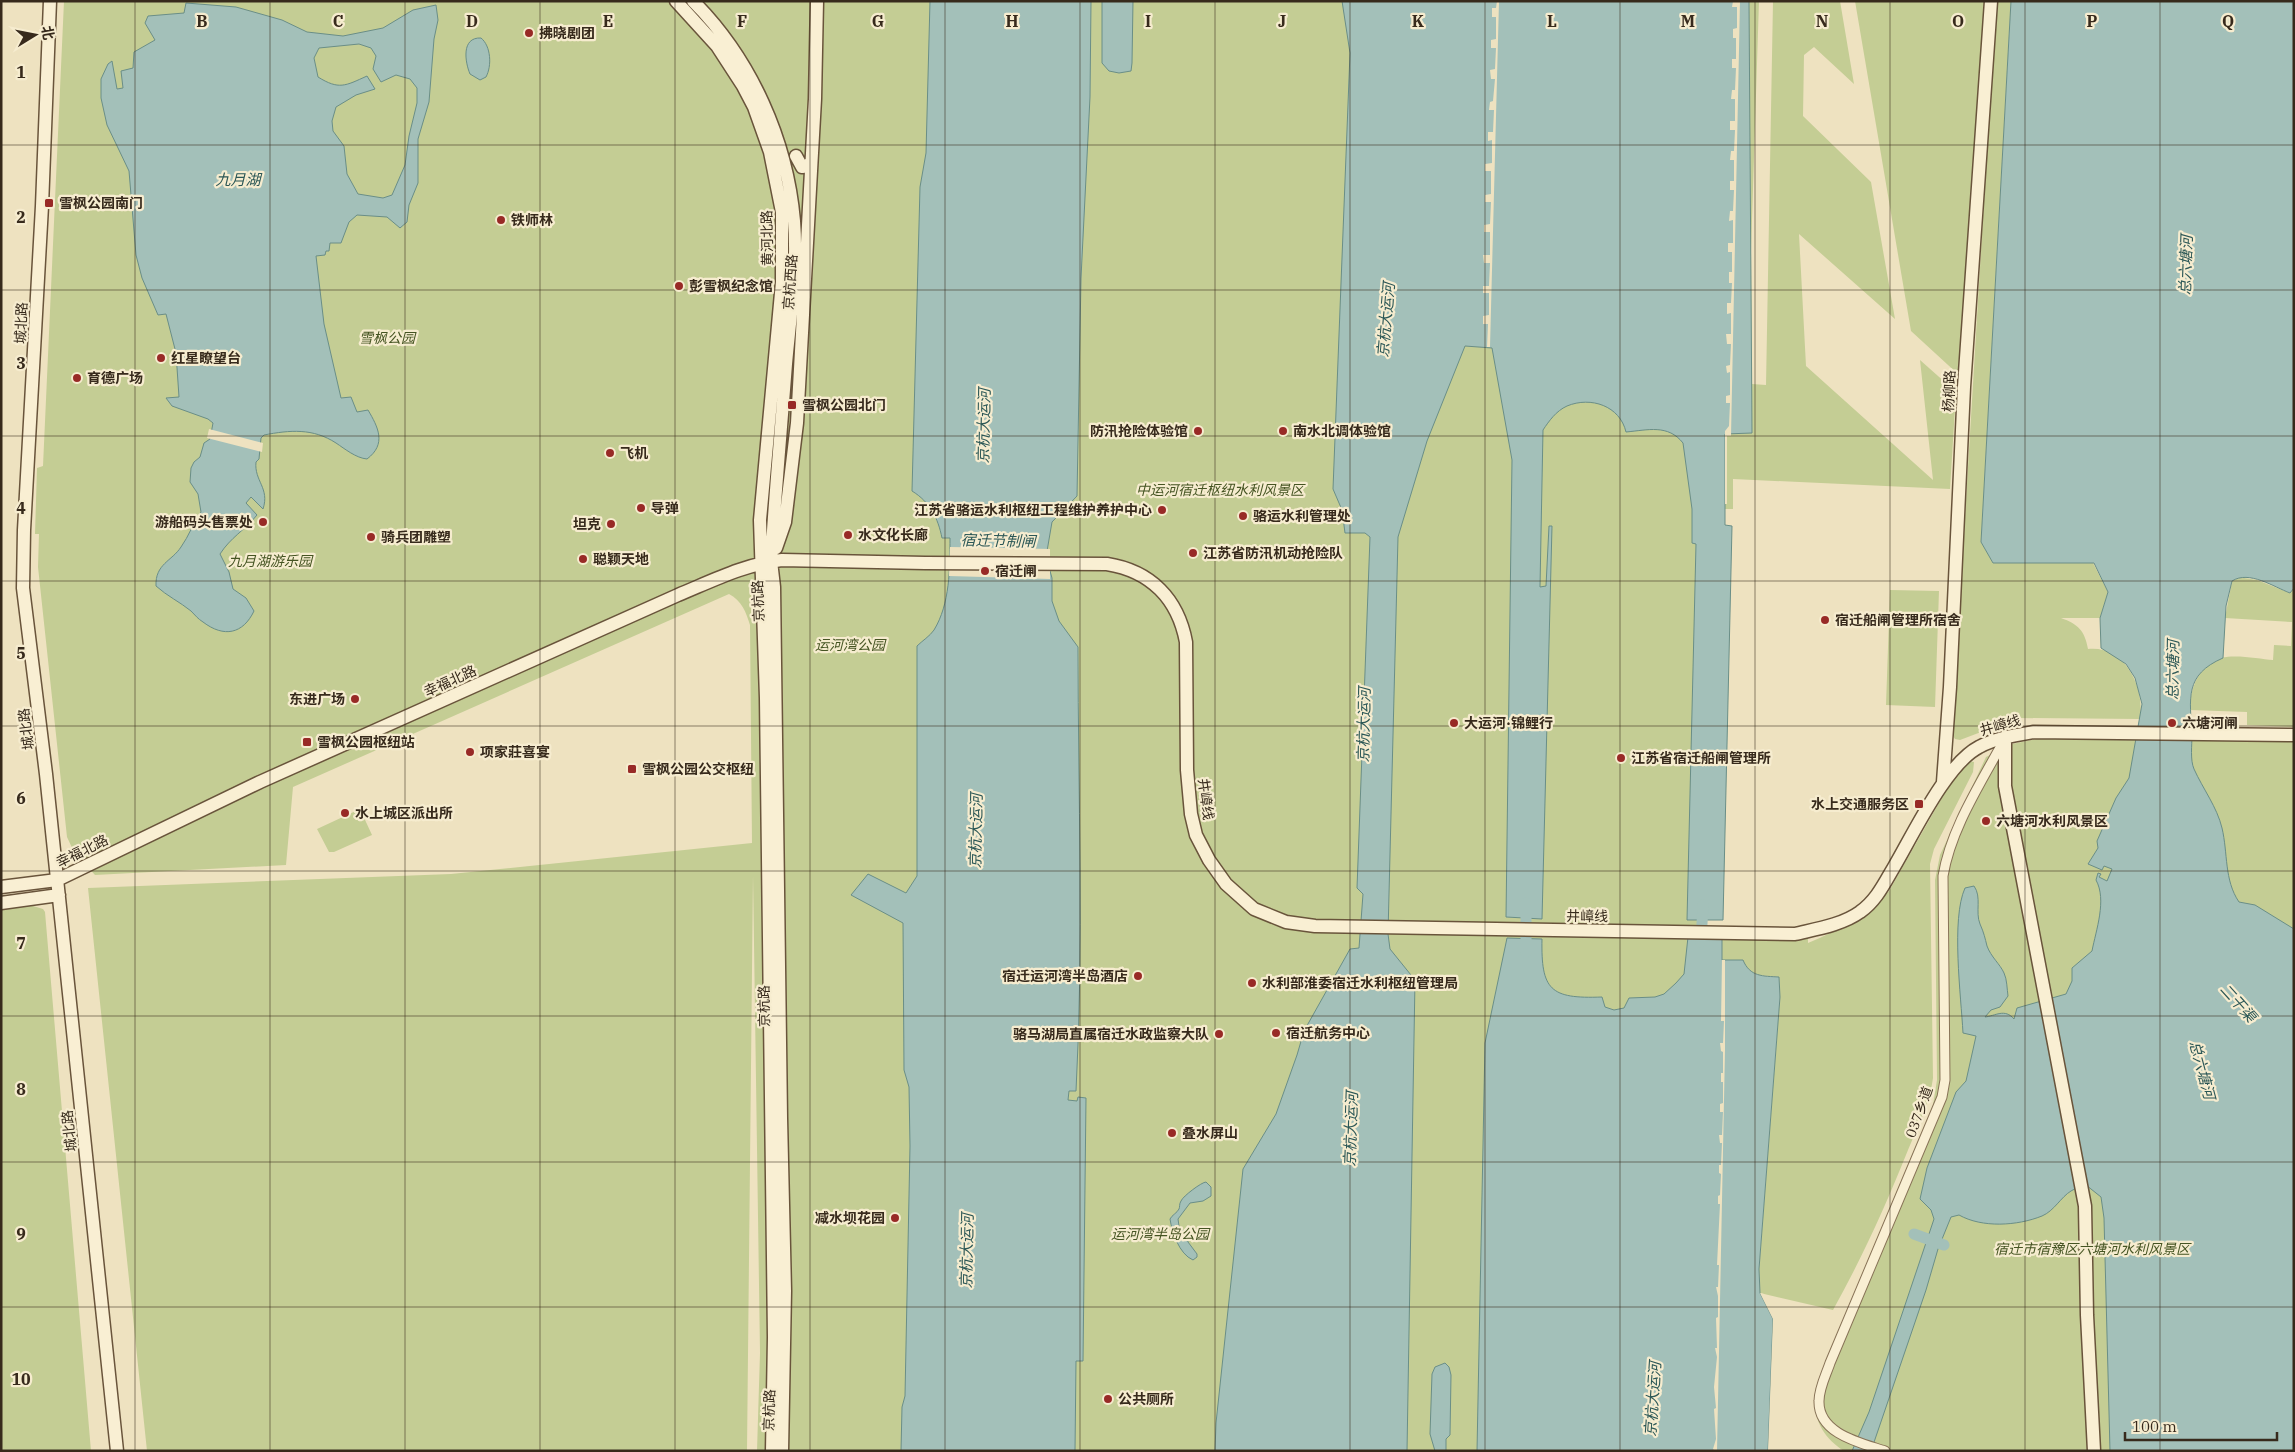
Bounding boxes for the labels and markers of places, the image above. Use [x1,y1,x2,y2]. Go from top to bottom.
place label: 拂晓剧团 [539,24,595,42]
marker: 拂晓剧团 [523,27,535,39]
place label: 雪枫公园南门 [59,194,143,212]
marker: 雪枫公园南门 [43,197,55,209]
place label: 铁师林 [511,211,553,229]
marker: 铁师林 [495,214,507,226]
place label: 彭雪枫纪念馆 [689,277,773,295]
marker: 彭雪枫纪念馆 [673,280,685,292]
place label: 红星瞭望台 [171,349,241,367]
marker: 红星瞭望台 [155,352,167,364]
place label: 育德广场 [87,369,143,387]
marker: 育德广场 [71,372,83,384]
place label: 雪枫公园北门 [802,396,886,414]
marker: 雪枫公园北门 [786,399,798,411]
place label: 防汛抢险体验馆 [1090,422,1188,440]
place label: 南水北调体验馆 [1293,422,1391,440]
marker: 防汛抢险体验馆 [1192,425,1204,437]
marker: 南水北调体验馆 [1277,425,1289,437]
place label: 飞机 [620,444,649,462]
marker: 飞机 [604,447,616,459]
place label: 导弹 [651,499,679,517]
place label: 江苏省骆运水利枢纽工程维护养护中心 [914,501,1152,519]
marker: 导弹 [635,502,647,514]
marker: 江苏省骆运水利枢纽工程维护养护中心 [1156,504,1168,516]
place label: 骆运水利管理处 [1253,507,1351,525]
marker: 骆运水利管理处 [1237,510,1249,522]
place label: 游船码头售票处 [155,513,253,531]
place label: 坦克 [573,515,601,533]
marker: 游船码头售票处 [257,516,269,528]
marker: 坦克 [605,518,617,530]
place label: 水文化长廊 [858,526,928,544]
place label: 骑兵团雕塑 [381,528,451,546]
marker: 水文化长廊 [842,529,854,541]
marker: 骑兵团雕塑 [365,531,377,543]
place label: 江苏省防汛机动抢险队 [1203,544,1343,562]
marker: 江苏省防汛机动抢险队 [1187,547,1199,559]
place label: 聪颖天地 [593,550,649,568]
marker: 聪颖天地 [577,553,589,565]
place label: 宿迁闸 [995,562,1037,580]
marker: 宿迁闸 [979,565,991,577]
place label: 宿迁船闸管理所宿舍 [1835,611,1961,629]
marker: 宿迁船闸管理所宿舍 [1819,614,1831,626]
place label: 东进广场 [289,690,345,708]
marker: 东进广场 [349,693,361,705]
place label: 大运河·锦鲤行 [1464,714,1553,732]
place label: 六塘河闸 [2182,714,2238,732]
marker: 大运河·锦鲤行 [1448,717,1460,729]
marker: 六塘河闸 [2166,717,2178,729]
place label: 雪枫公园枢纽站 [317,733,415,751]
marker: 雪枫公园枢纽站 [301,736,313,748]
place label: 项家莊喜宴 [480,743,550,761]
marker: 项家莊喜宴 [464,746,476,758]
place label: 江苏省宿迁船闸管理所 [1631,749,1771,767]
marker: 江苏省宿迁船闸管理所 [1615,752,1627,764]
place label: 雪枫公园公交枢纽 [642,760,754,778]
marker: 雪枫公园公交枢纽 [626,763,638,775]
place label: 水上交通服务区 [1811,795,1909,813]
marker: 水上交通服务区 [1913,798,1925,810]
place label: 水上城区派出所 [355,804,453,822]
marker: 水上城区派出所 [339,807,351,819]
place label: 六塘河水利风景区 [1996,812,2108,830]
marker: 六塘河水利风景区 [1980,815,1992,827]
place label: 宿迁运河湾半岛酒店 [1002,967,1128,985]
marker: 宿迁运河湾半岛酒店 [1132,970,1144,982]
place label: 水利部淮委宿迁水利枢纽管理局 [1262,974,1458,992]
marker: 水利部淮委宿迁水利枢纽管理局 [1246,977,1258,989]
place label: 宿迁航务中心 [1286,1024,1370,1042]
place label: 骆马湖局直属宿迁水政监察大队 [1013,1025,1209,1043]
marker: 宿迁航务中心 [1270,1027,1282,1039]
marker: 骆马湖局直属宿迁水政监察大队 [1213,1028,1225,1040]
place label: 叠水屏山 [1182,1124,1238,1142]
marker: 叠水屏山 [1166,1127,1178,1139]
place label: 减水坝花园 [815,1209,885,1227]
marker: 减水坝花园 [889,1212,901,1224]
place label: 公共厕所 [1118,1390,1174,1408]
marker: 公共厕所 [1102,1393,1114,1405]

